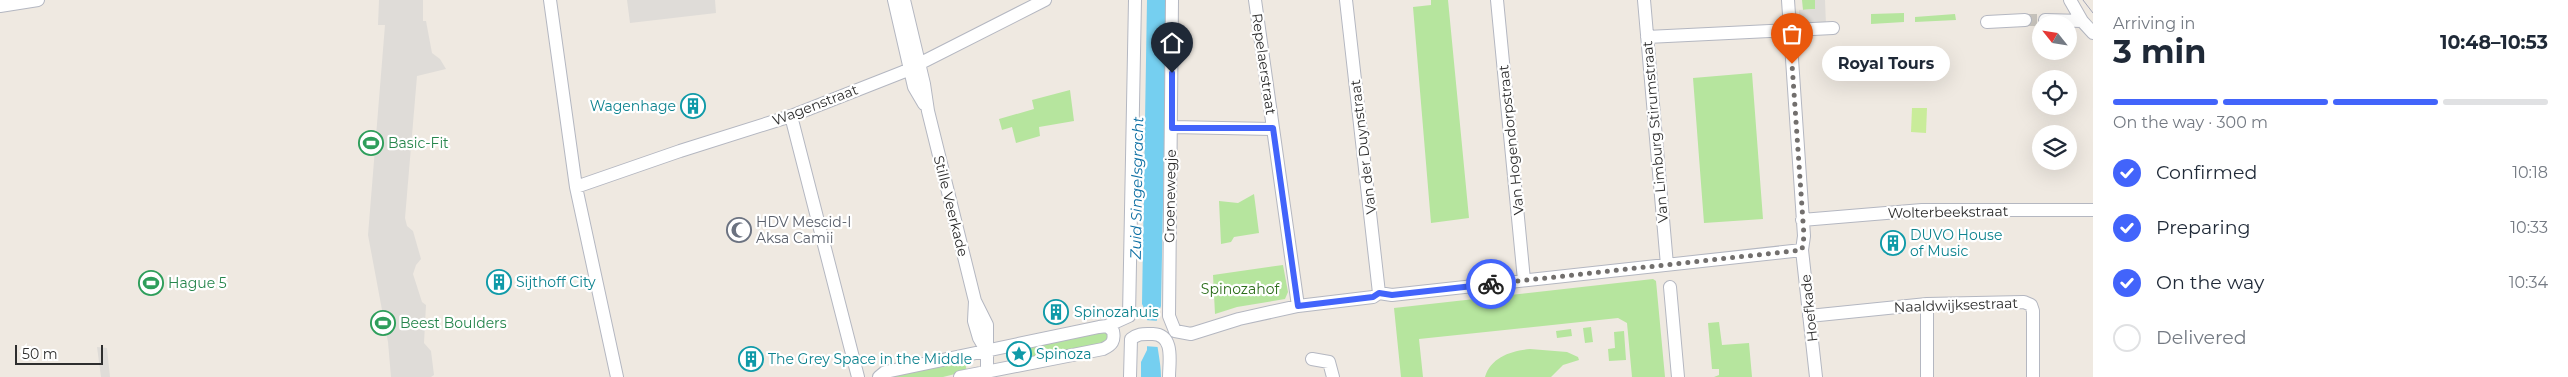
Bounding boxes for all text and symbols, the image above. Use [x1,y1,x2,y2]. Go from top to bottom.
street label: Repelaerstraat [1248,12,1280,116]
pin [1771,13,1813,64]
text: Arriving in [2113,14,2195,33]
north arrow [2032,15,2078,60]
map controls [2032,15,2077,170]
icon: bag [1778,20,1806,48]
pin [1151,22,1193,73]
icon: home [1158,29,1186,57]
text: 10:48–10:53 [2440,31,2548,54]
text: 3 min [2113,32,2206,71]
street label: Van Limburg Stirumstraat [1638,40,1672,224]
callout: Royal Tours [1822,46,1950,82]
text: Royal Tours [1838,54,1934,73]
street label: Van Hogendorpstraat [1494,64,1528,216]
button: locate [2032,70,2077,115]
street label: Van der Duynstraat [1346,78,1380,215]
street label: Wagenstraat [770,80,861,130]
building icon: Wagenhage [680,93,706,119]
place label: Wagenhage [590,97,676,115]
text: On the way · 300 m [2113,113,2268,132]
water label: Zuid Singelsgracht [1126,116,1147,261]
button: layers [2032,125,2077,170]
sports icon: Basic-Fit [358,130,384,156]
place label: Basic-Fit [388,134,449,152]
street label: Groenewegje [1160,149,1180,243]
street label: Stille Veerkade [930,154,972,258]
icon: check [2113,159,2141,187]
text: Confirmed [2156,161,2257,184]
text: 10:18 [2512,163,2548,182]
street label: Wolterbeekstraat [1887,202,2009,222]
place label: HDV Mescid-I Aksa Camii [756,213,851,247]
icon: check [2113,214,2141,242]
text: Preparing [2156,216,2251,239]
mosque icon: HDV Mescid-I Aksa Camii [726,217,752,243]
text: 10:33 [2510,218,2548,237]
place label: DUVO House of Music [1910,226,2002,260]
building icon: DUVO House of Music [1880,230,1906,256]
courier [1466,259,1516,309]
building icon: Sijthoff City [486,269,512,295]
icon: check [2113,269,2141,297]
sports icon: Hague 5 [138,270,164,296]
icon: bike [1477,270,1505,298]
text: On the way [2156,271,2264,294]
place label: Sijthoff City [516,273,596,291]
street label: Hoefkade [1797,273,1821,343]
text: 10:34 [2509,273,2548,292]
place label: Hague 5 [168,274,227,292]
park label: Spinozahof [1201,280,1280,298]
street label: Naaldwijksestraat [1894,294,2019,316]
building icon: Spinozahuis [1043,299,1069,325]
place label: Spinozahuis [1074,303,1159,321]
sports icon: Beest Boulders [370,310,396,336]
place label: Beest Boulders [400,314,507,332]
text: Delivered [2156,326,2247,349]
place icon: Spinoza [1006,341,1032,367]
scale bar [15,342,102,365]
text: 50 m [22,345,58,363]
place label: Spinoza [1036,345,1091,363]
building icon: The Grey Space in the Middle [738,346,764,372]
place label: The Grey Space in the Middle [768,350,972,368]

